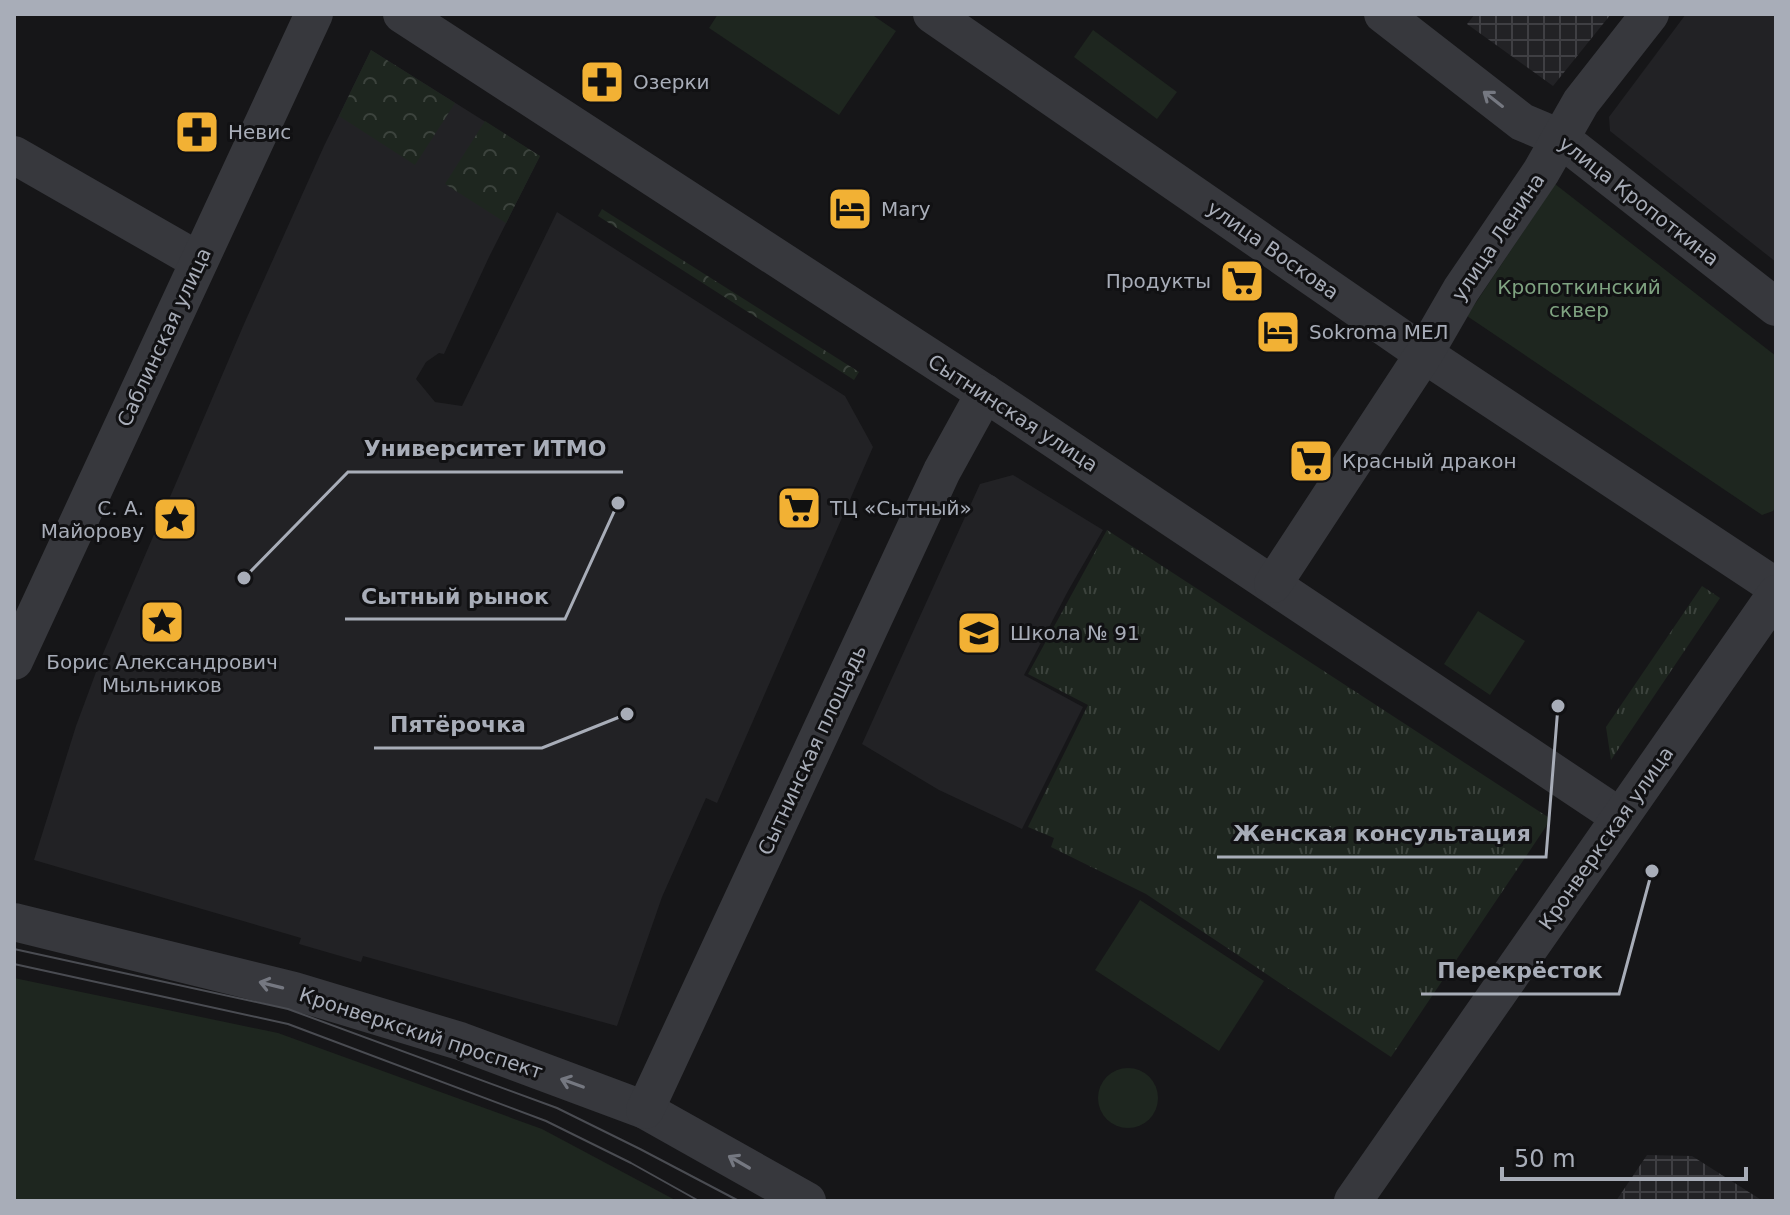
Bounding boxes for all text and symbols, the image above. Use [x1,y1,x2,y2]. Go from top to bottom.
pharmacy icon: Озерки [578,58,626,106]
place label: Озерки [633,70,709,94]
one-way arrow [1483,91,1504,108]
pharmacy icon: Невис [173,108,221,156]
place label: Невис [228,120,291,144]
street label: улица Кропоткина [1554,131,1724,271]
street label: улица Ленина [1447,169,1549,305]
hotel icon: Mary [826,185,874,233]
street label: улица Воскова [1203,196,1343,304]
place label: Mary [881,197,931,221]
street label: Саблинская улица [112,244,216,430]
supermarket icon: Продукты [1218,257,1266,305]
place label: Продукты [1106,269,1211,293]
park label: Кропоткинский сквер [1497,275,1661,322]
hotel icon: Sokroma МЕЛ [1254,308,1302,356]
place label: Sokroma МЕЛ [1309,320,1449,344]
street label: Сытнинская улица [924,349,1102,477]
callout: Университет ИТМО [348,426,623,472]
text: Университет ИТМО [364,436,606,461]
supermarket icon: Красный дракон [1287,437,1335,485]
place label: Красный дракон [1342,449,1517,473]
supermarket icon: ТЦ «Сытный» [775,484,823,532]
place icon: С. А. Майорову [151,495,199,543]
place label: С. А. Майорову [41,496,144,543]
place label: ТЦ «Сытный» [829,496,972,520]
callout: Сытный рынок [345,573,565,619]
text: Сытный рынок [361,584,549,609]
place icon: Борис Александрович Мыльников [138,598,186,646]
school or university icon: Школа № 91 [955,609,1003,657]
place label: Школа № 91 [1010,621,1140,645]
street label: Сытнинская площадь [753,641,871,859]
place label: Борис Александрович Мыльников [46,650,278,697]
callout: Пятёрочка [374,702,542,748]
text: Пятёрочка [390,712,526,737]
street label: Кронверкская улица [1534,742,1678,934]
callout: Женская консультация [1217,811,1546,857]
text: Женская консультация [1233,821,1531,846]
callout: Перекрёсток [1421,948,1619,994]
text: Перекрёсток [1437,958,1603,983]
one-way arrow [259,977,285,992]
street label: Кронверкский проспект [296,982,546,1084]
one-way arrow [560,1075,585,1089]
scale bar [1502,1131,1746,1181]
text: 50 m [1514,1145,1576,1173]
one-way arrow [728,1154,751,1170]

